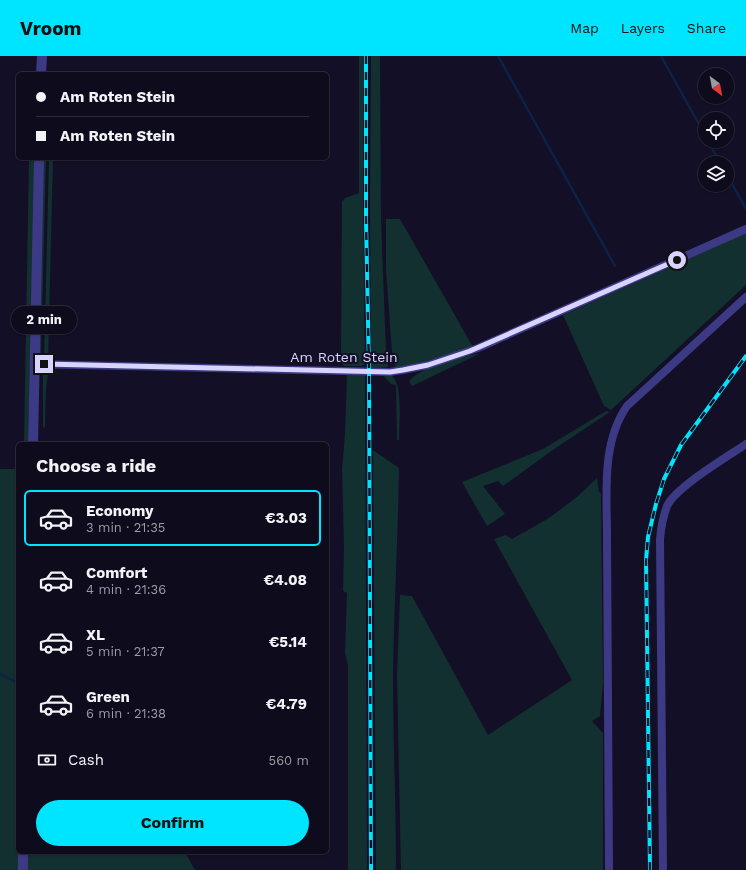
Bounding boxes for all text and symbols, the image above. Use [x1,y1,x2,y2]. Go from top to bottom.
text: Vroom [20,17,81,40]
text: Map [570,20,599,36]
text: Layers [621,20,665,36]
text: Share [687,20,726,36]
north arrow [698,68,734,104]
map controls [698,68,734,192]
text: Am Roten Stein [60,88,175,106]
button: locate [698,112,734,148]
text: Am Roten Stein [60,127,175,145]
button: layers [698,156,734,192]
route start [668,251,686,269]
callout: 2 min [11,306,77,334]
text: 2 min [26,312,62,327]
street label: Am Roten Stein [290,349,398,365]
route end [35,355,53,373]
text: Choose a ride [36,455,156,476]
icon: car [38,500,74,536]
text: Economy [86,502,153,520]
text: €3.03 [265,509,307,527]
text: 3 min · 21:35 [86,520,165,535]
icon: car [38,562,74,598]
text: Comfort [86,564,147,582]
text: €4.08 [264,571,307,589]
text: 4 min · 21:36 [86,582,166,597]
icon: car [38,624,74,660]
text: XL [86,626,105,644]
text: €5.14 [269,633,307,651]
text: 5 min · 21:37 [86,644,165,659]
icon: car [38,686,74,722]
text: Green [86,688,130,706]
text: €4.79 [266,695,307,713]
text: 6 min · 21:38 [86,706,166,721]
icon: cash [36,749,58,771]
text: Cash [68,751,104,769]
text: 560 m [269,753,309,768]
button: Confirm [36,800,309,846]

